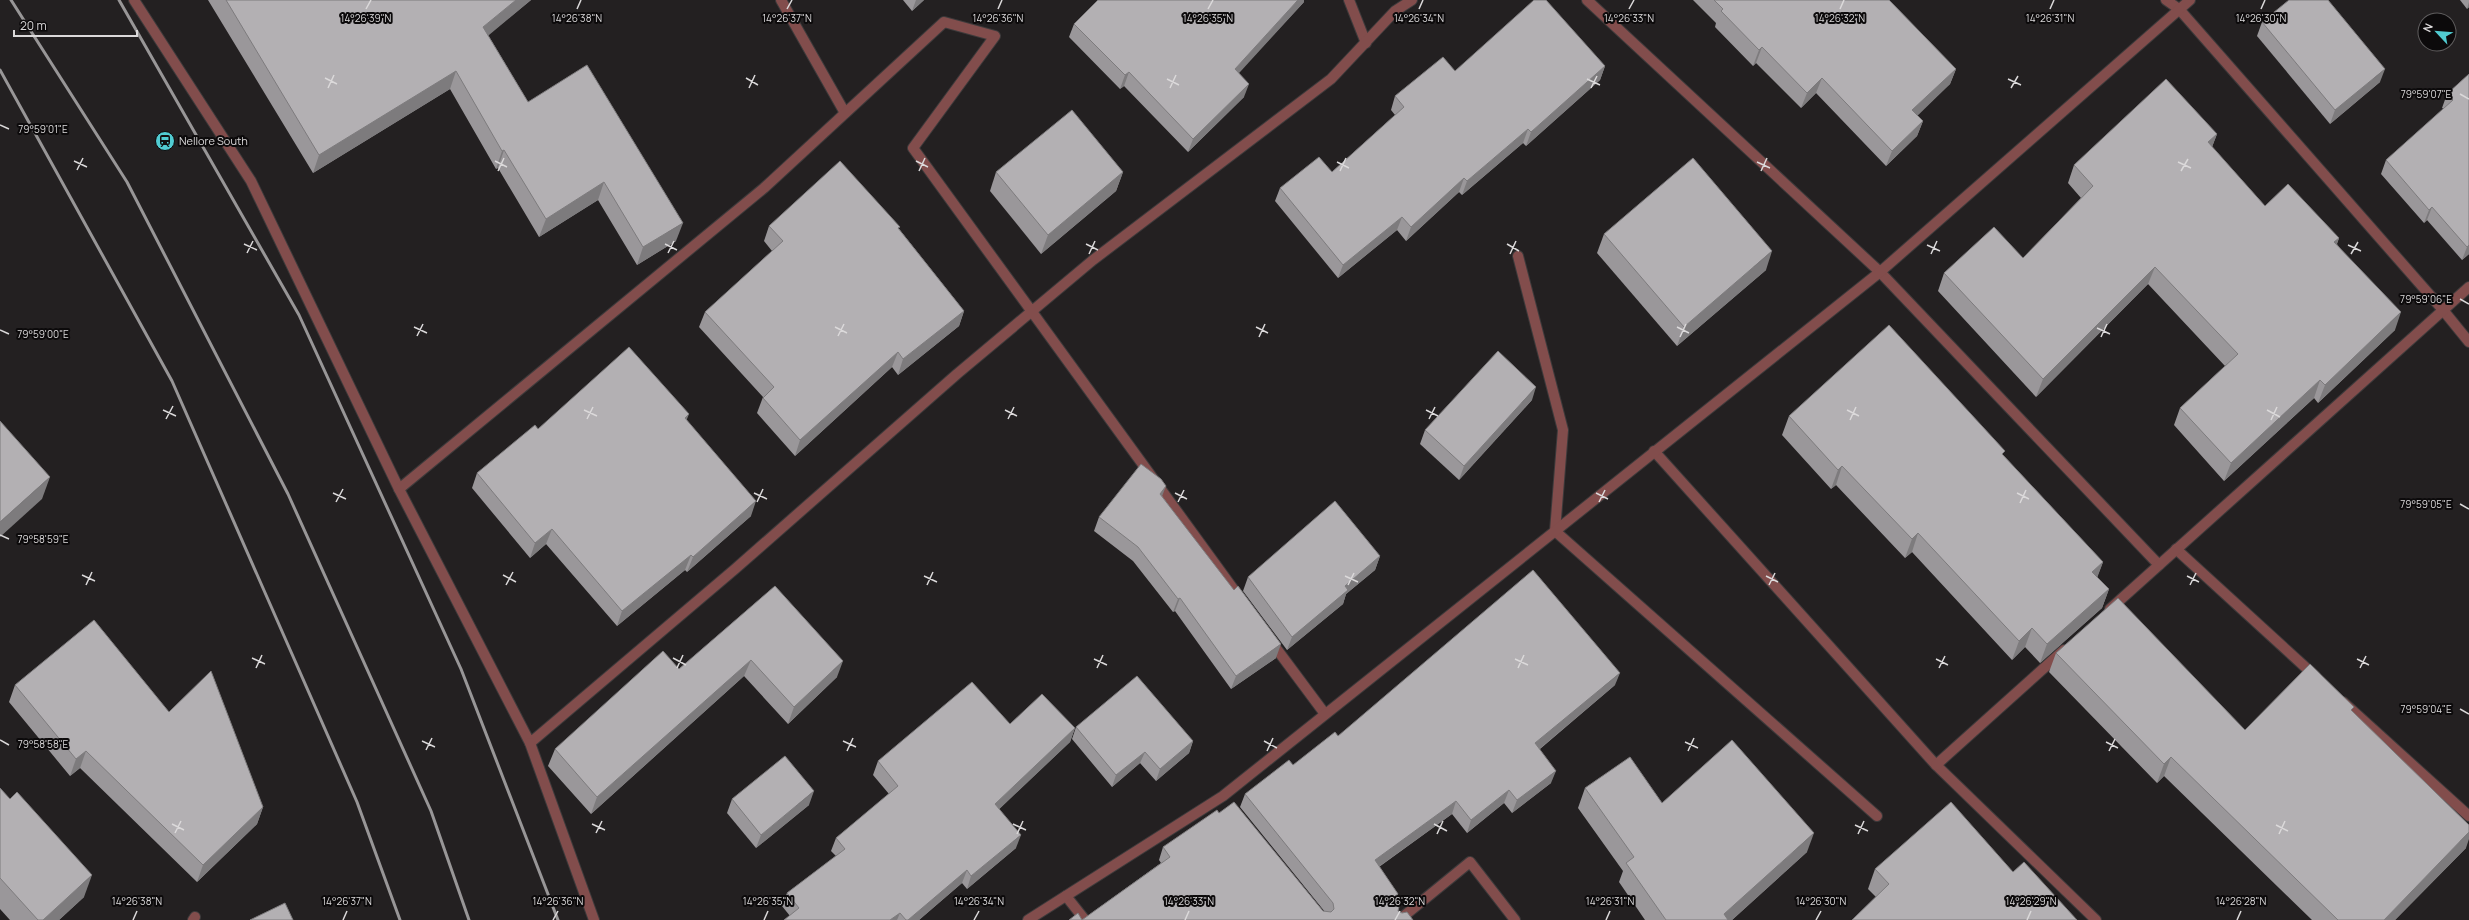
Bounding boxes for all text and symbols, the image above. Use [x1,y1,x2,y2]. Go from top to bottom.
text: 14°26'39"N [341,11,392,25]
text: 14°26'38"N [552,11,602,25]
text: 14°26'37"N [762,11,812,25]
text: 14°26'36"N [973,11,1024,25]
text: 14°26'35"N [1183,11,1233,25]
text: 14°26'34"N [1394,11,1444,25]
text: 14°26'33"N [1604,11,1654,25]
text: 14°26'32"N [1815,11,1865,25]
text: 14°26'31"N [2026,11,2074,25]
text: 14°26'30"N [2236,11,2287,25]
scale bar [14,12,137,38]
north arrow [2417,12,2457,52]
text: 20 m [20,17,47,34]
text: N [2419,20,2436,34]
text: 79°59'07"E [2401,87,2452,101]
text: 79°59'01"E [18,122,68,136]
station icon: Nellore South [154,130,176,152]
place label: Nellore South [179,133,248,148]
text: 79°59'06"E [2400,292,2452,306]
text: 79°59'00"E [17,327,69,341]
text: 79°59'05"E [2400,497,2452,511]
text: 79°58'59"E [17,532,69,546]
text: 79°59'04"E [2400,702,2452,716]
text: 79°58'58"E [18,737,69,751]
text: 14°26'38"N [112,894,162,908]
text: 14°26'37"N [322,894,372,908]
text: 14°26'36"N [533,894,584,908]
text: 14°26'35"N [743,894,793,908]
text: 14°26'34"N [954,894,1004,908]
text: 14°26'33"N [1164,894,1214,908]
text: 14°26'32"N [1375,894,1425,908]
text: 14°26'31"N [1586,894,1634,908]
text: 14°26'30"N [1796,894,1847,908]
text: 14°26'29"N [2005,894,2057,908]
text: 14°26'28"N [2216,894,2266,908]

